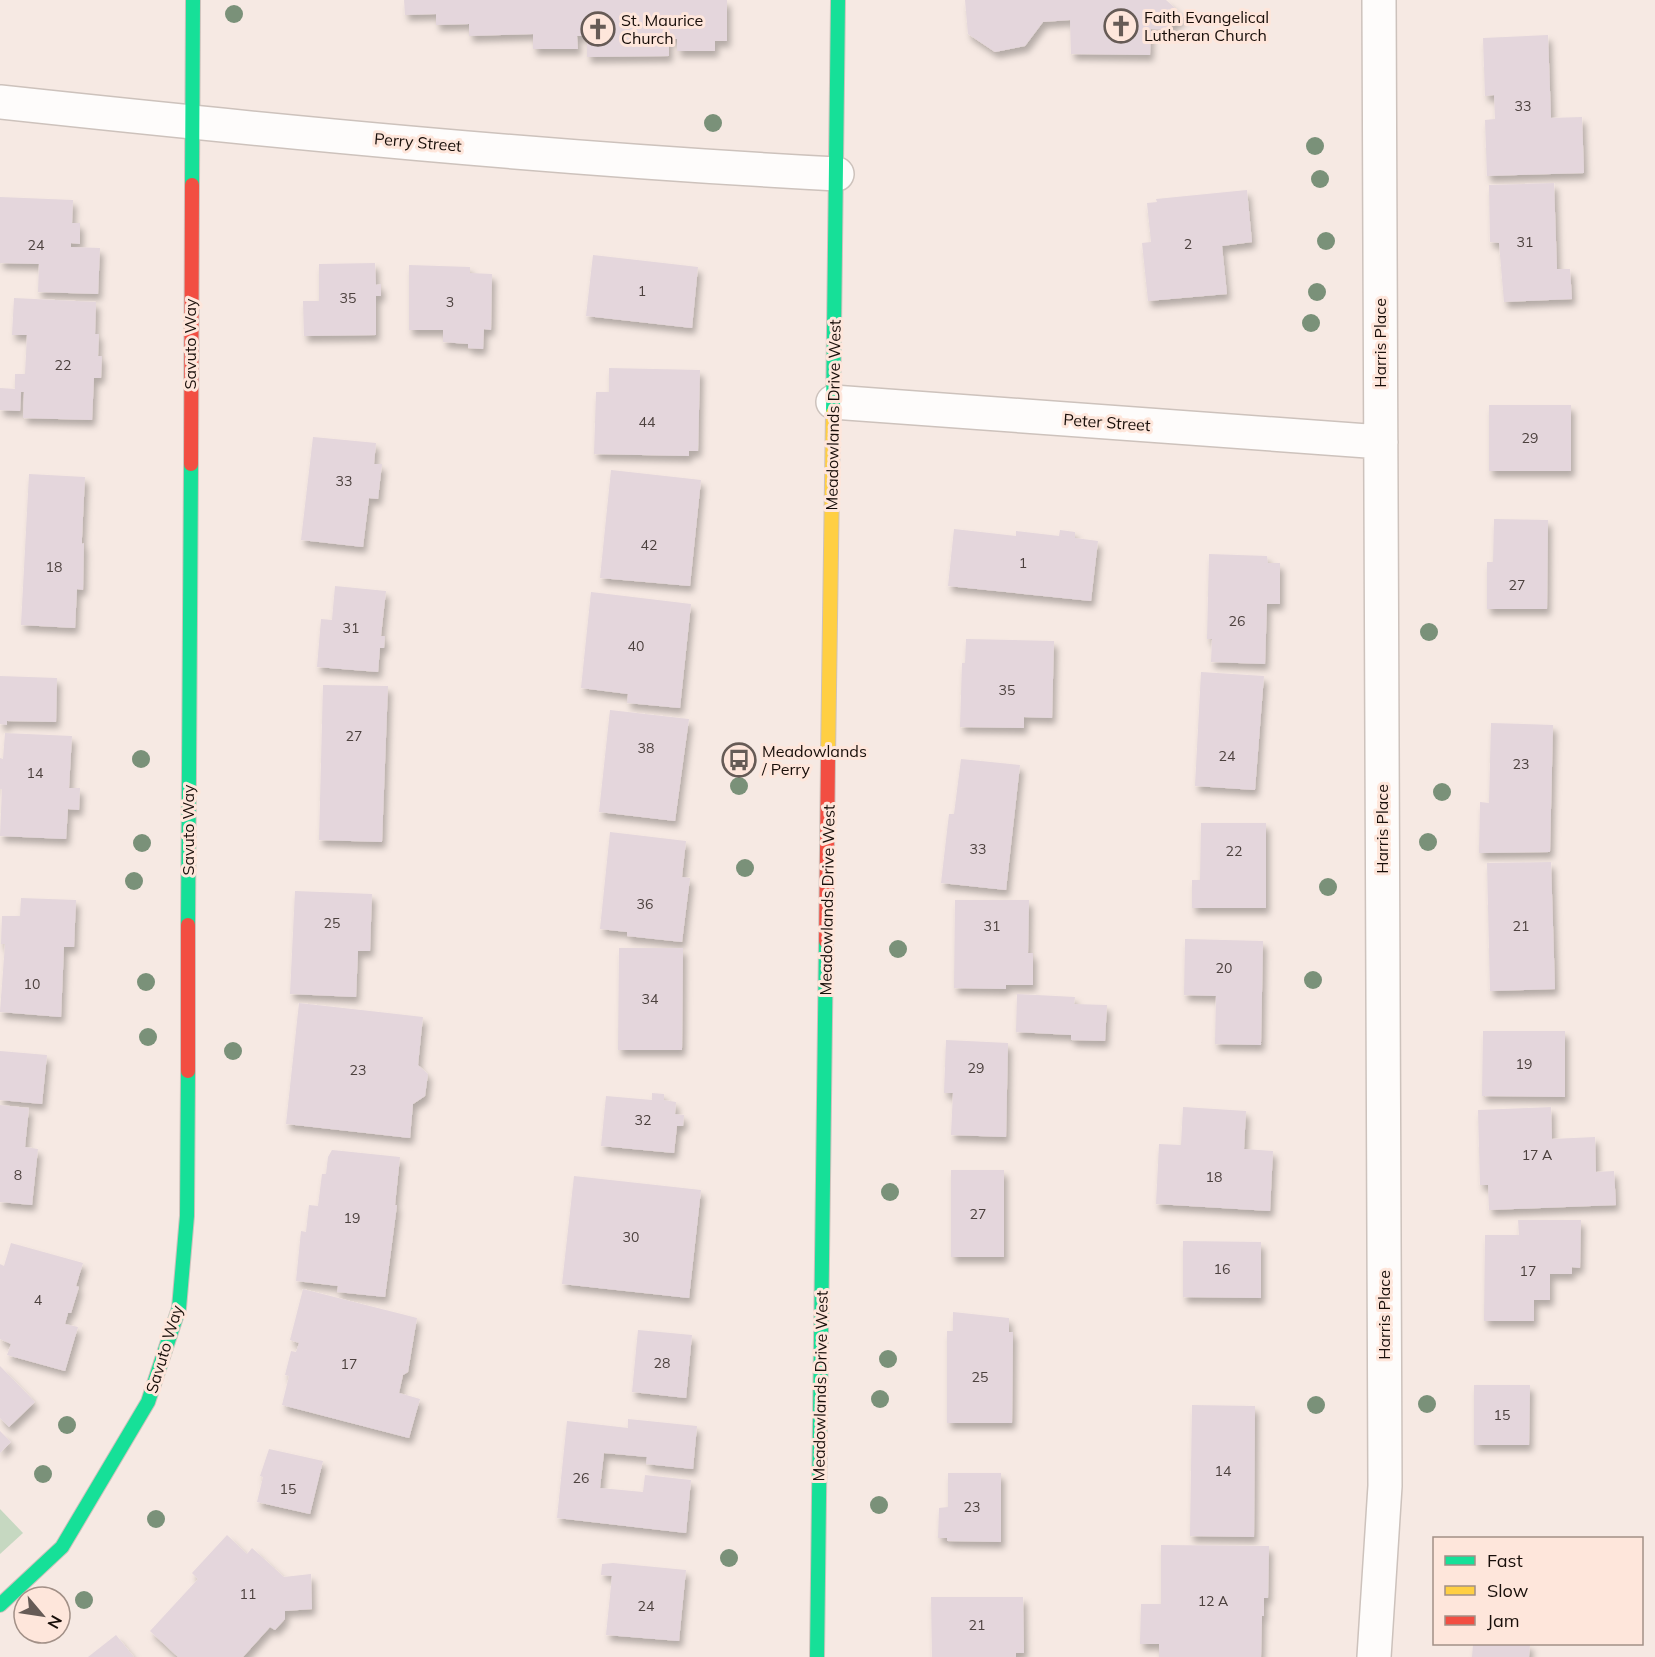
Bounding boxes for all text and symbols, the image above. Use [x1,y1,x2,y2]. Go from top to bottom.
place label: Faith Evangelical Lutheran Church [1144,7,1269,45]
church icon: Faith Evangelical Lutheran Church [1103,8,1139,44]
place label: St. Maurice Church [621,10,703,48]
church icon: St. Maurice Church [580,11,616,47]
house number: 33 [1515,97,1531,115]
street label: Perry Street [373,128,463,156]
house number: 31 [1517,233,1533,251]
house number: 2 [1184,235,1192,253]
house number: 24 [28,236,45,254]
house number: 1 [638,282,646,300]
house number: 35 [340,289,356,307]
house number: 3 [446,293,454,311]
street label: Savuto Way [180,298,200,389]
street label: Harris Place [1370,298,1390,388]
street label: Meadowlands Drive West [821,319,845,511]
house number: 22 [55,356,71,374]
street label: Peter Street [1063,409,1152,435]
house number: 44 [639,413,656,431]
house number: 29 [1522,429,1538,447]
house number: 33 [336,472,352,490]
house number: 42 [641,536,657,554]
house number: 1 [1019,554,1027,572]
house number: 18 [46,558,62,576]
house number: 27 [1509,576,1525,594]
house number: 26 [1229,612,1245,630]
house number: 31 [343,619,359,637]
house number: 40 [628,637,644,655]
house number: 35 [999,681,1015,699]
house number: 27 [346,727,362,745]
house number: 38 [638,739,654,757]
place label: Meadowlands / Perry [761,741,867,779]
bus stop icon: Meadowlands / Perry [721,742,757,778]
house number: 24 [1219,747,1236,765]
house number: 23 [1513,755,1529,773]
house number: 14 [27,764,44,782]
street label: Savuto Way [178,784,198,875]
street label: Harris Place [1372,784,1392,874]
street label: Meadowlands Drive West [815,804,839,996]
house number: 33 [970,840,986,858]
house number: 22 [1226,842,1242,860]
house number: 36 [637,895,653,913]
house number: 25 [324,914,340,932]
house number: 31 [984,917,1000,935]
house number: 21 [1513,917,1529,935]
house number: 20 [1216,959,1232,977]
house number: 10 [24,975,40,993]
house number: 34 [642,990,659,1008]
house number: 19 [1516,1055,1532,1073]
house number: 29 [968,1059,984,1077]
house number: 23 [350,1061,366,1079]
house number: 32 [635,1111,651,1129]
house number: 17 A [1522,1146,1553,1164]
house number: 8 [14,1166,22,1184]
house number: 18 [1206,1168,1222,1186]
house number: 27 [970,1205,986,1223]
house number: 19 [344,1209,360,1227]
house number: 30 [623,1228,639,1246]
house number: 16 [1214,1260,1230,1278]
house number: 17 [1520,1262,1536,1280]
street label: Harris Place [1374,1270,1394,1360]
street label: Meadowlands Drive West [808,1290,832,1482]
house number: 4 [34,1291,43,1309]
street label: Savuto Way [141,1302,187,1395]
house number: 28 [654,1354,670,1372]
house number: 17 [341,1355,357,1373]
house number: 25 [972,1368,988,1386]
house number: 15 [1494,1406,1510,1424]
house number: 14 [1215,1462,1232,1480]
house number: 26 [573,1469,589,1487]
house number: 15 [280,1480,296,1498]
house number: 23 [964,1498,980,1516]
legend [1433,1537,1643,1645]
text: Fast [1487,1549,1523,1572]
text: Slow [1487,1579,1529,1602]
north arrow [12,1585,72,1645]
house number: 11 [240,1585,256,1603]
house number: 12 A [1198,1592,1229,1610]
house number: 24 [638,1597,655,1615]
text: Jam [1487,1609,1520,1632]
text: N [43,1612,67,1632]
house number: 21 [969,1616,985,1634]

